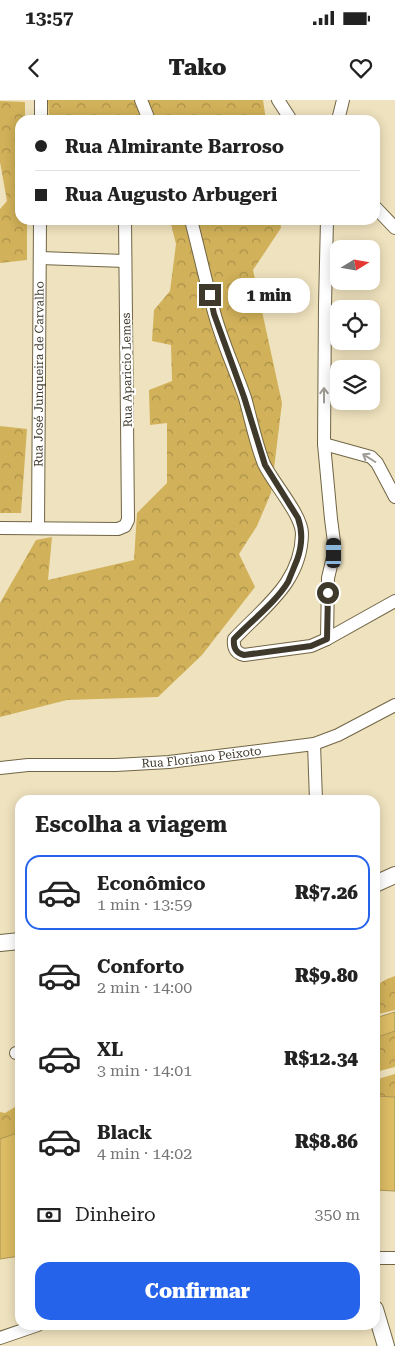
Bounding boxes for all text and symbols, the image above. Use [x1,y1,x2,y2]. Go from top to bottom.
text: 13:57 [25,6,74,29]
icon: back [20,54,48,82]
icon: heart [347,54,375,82]
text: Tako [169,55,226,80]
text: Rua Almirante Barroso [65,135,284,158]
text: Rua Augusto Arbugeri [65,183,277,206]
north arrow [330,240,380,290]
map controls [330,240,380,410]
callout: 1 min [228,278,310,312]
street label: Rua José Junqueira de Carvalho [31,281,47,467]
route end [199,284,221,306]
text: 1 min [247,286,291,305]
button: locate [330,300,380,350]
street label: Rua Aparicio Lemes [119,312,135,427]
button: layers [330,360,380,410]
one-way arrow [319,387,329,404]
one-way arrow [363,453,377,463]
car [326,538,341,568]
route start [317,582,339,604]
street label: Rua Floriano Peixoto [141,744,262,771]
text: Escolha a viagem [35,812,227,837]
icon: car [37,870,82,915]
text: Econômico [97,872,205,895]
text: R$7.26 [295,881,358,904]
text: 1 min · 13:59 [97,895,192,914]
icon: car [37,953,82,998]
text: Conforto [97,955,184,978]
text: R$9.80 [295,964,358,987]
text: 2 min · 14:00 [97,978,192,997]
icon: car [37,1036,82,1081]
text: XL [97,1038,123,1061]
text: R$12.34 [284,1047,358,1070]
text: 3 min · 14:01 [97,1061,192,1080]
icon: car [37,1119,82,1164]
text: Black [97,1121,152,1144]
text: R$8.86 [295,1130,358,1153]
text: 4 min · 14:02 [97,1144,192,1163]
icon: cash [35,1201,63,1229]
text: Dinheiro [75,1203,156,1226]
text: 350 m [314,1205,360,1224]
button: Confirmar [35,1262,360,1320]

